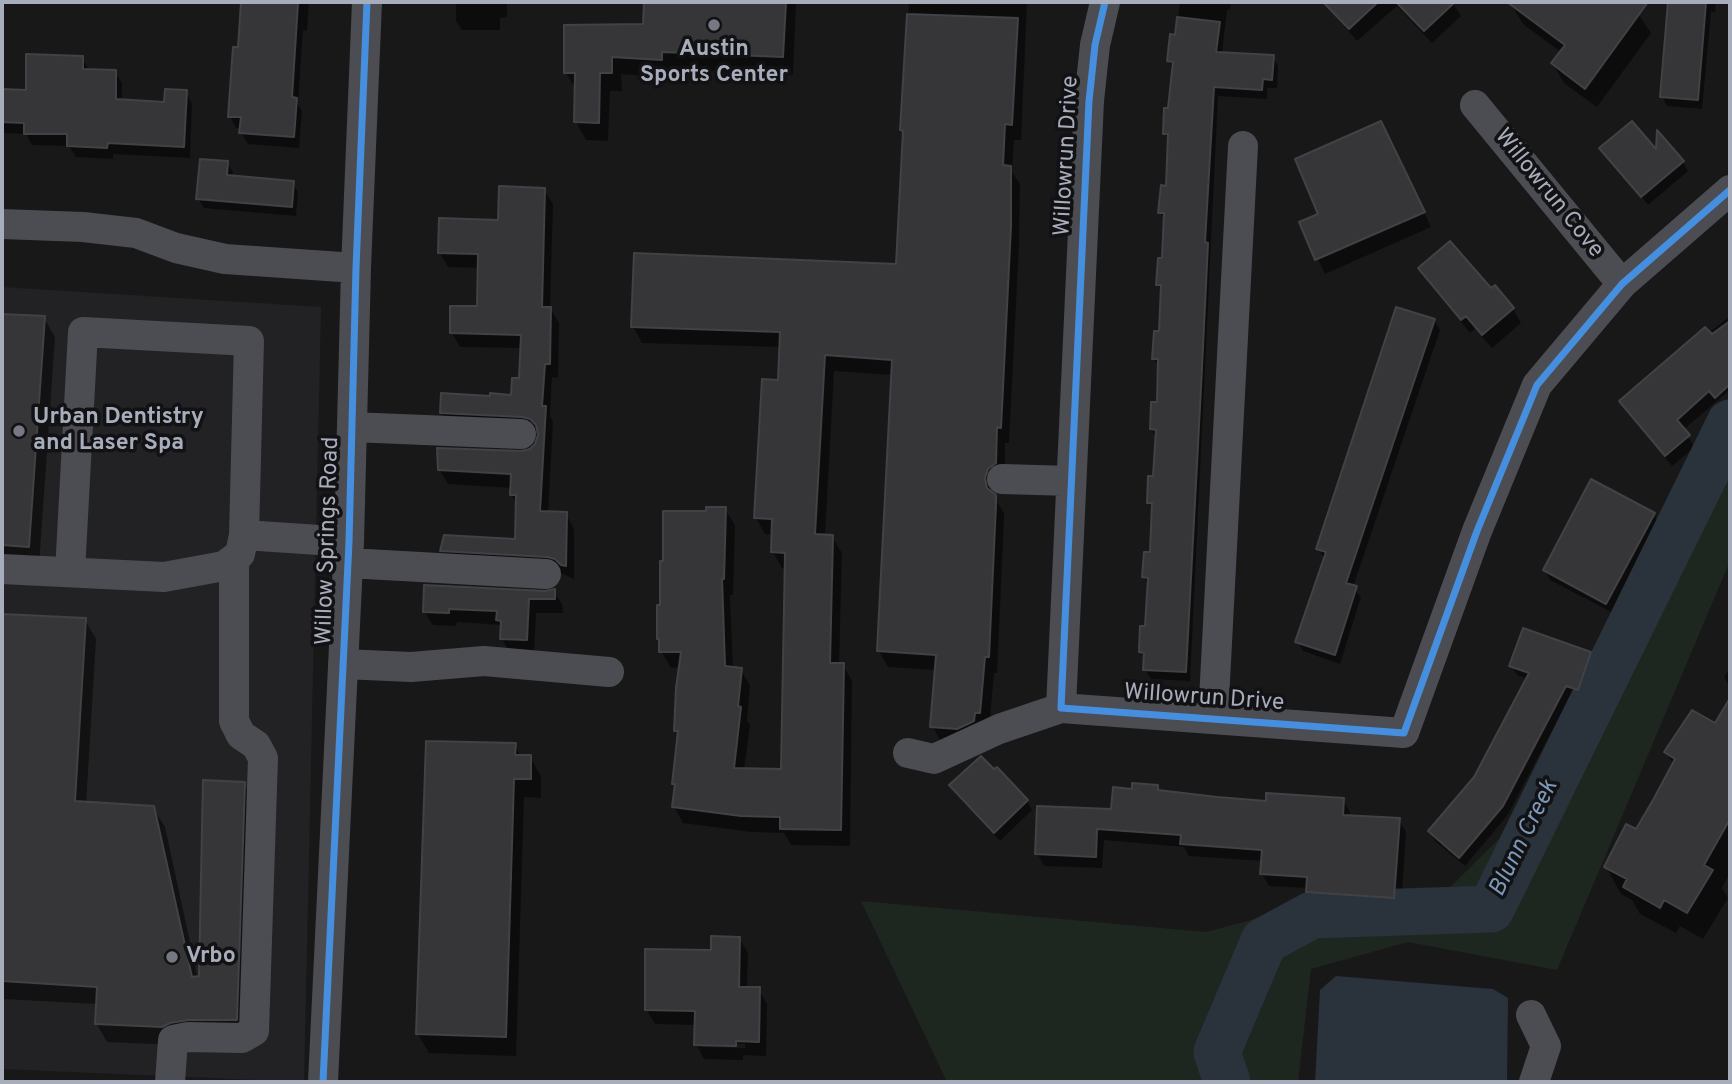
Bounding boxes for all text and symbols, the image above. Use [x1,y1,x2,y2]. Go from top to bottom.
marker: Austin Sports Center [706,17,722,33]
place label: Austin Sports Center [640,36,788,90]
street label: Willowrun Drive [1050,75,1086,237]
street label: Willowrun Cove [1487,124,1609,264]
place label: Urban Dentistry and Laser Spa [33,404,204,458]
marker: Urban Dentistry and Laser Spa [11,423,27,439]
street label: Willow Springs Road [312,436,346,646]
street label: Willowrun Drive [1123,680,1285,718]
water label: Blunn Creek [1484,776,1566,902]
place label: Vrbo [186,943,236,971]
marker: Vrbo [164,949,180,965]

